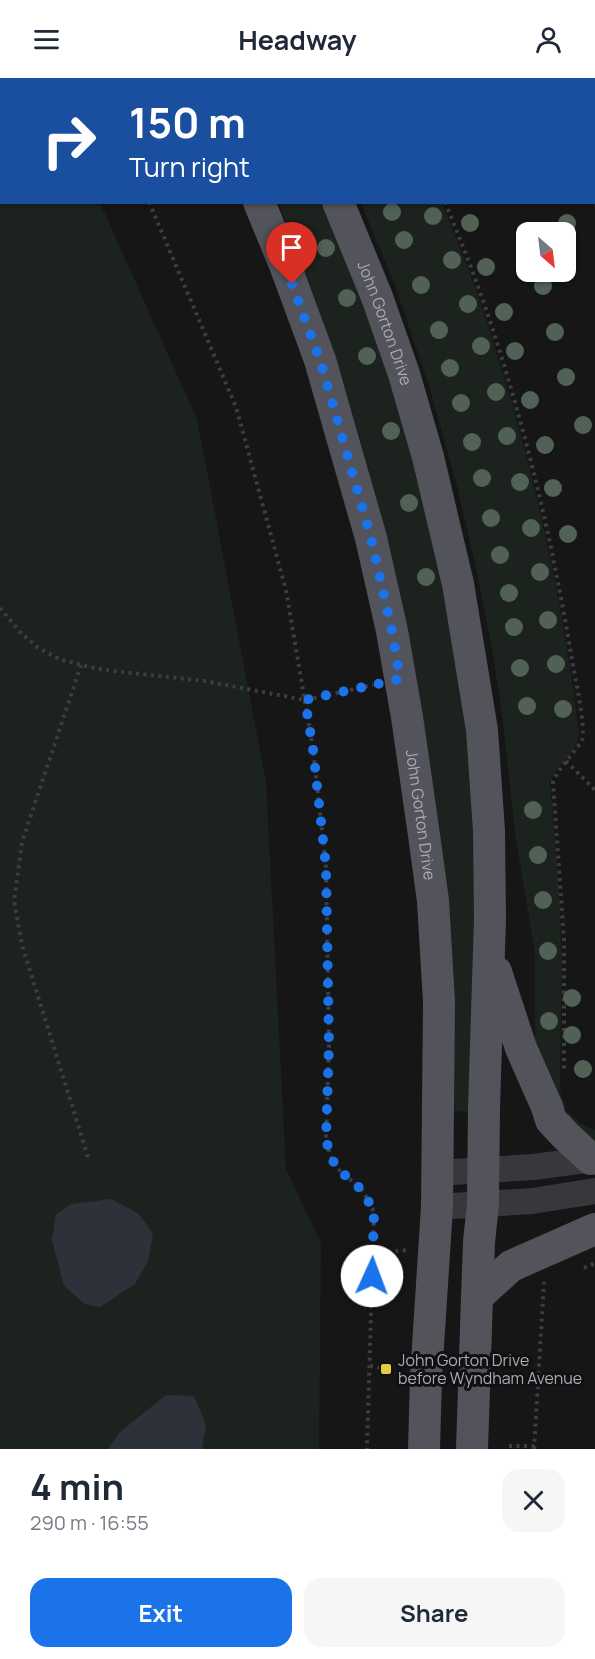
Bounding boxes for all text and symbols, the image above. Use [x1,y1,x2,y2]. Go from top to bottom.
text: Headway [238,21,357,58]
icon: menu [30,23,63,56]
icon: person [532,23,565,56]
text: 150 m [129,93,246,151]
icon: right [30,102,108,180]
text: Turn right [129,148,250,185]
pin [266,222,317,284]
north arrow [516,222,576,282]
map controls [516,222,576,282]
icon: arrive [275,231,308,264]
street label: John Gorton Drive [352,257,418,388]
street label: John Gorton Drive [401,748,441,881]
position arrow [340,1244,404,1308]
place label: John Gorton Drive before Wyndham Avenue [398,1349,582,1389]
marker: John Gorton Drive before Wyndham Avenue [379,1362,393,1376]
text: 4 min [30,1462,124,1511]
button: close [502,1469,565,1532]
text: 290 m · 16:55 [30,1509,149,1536]
button: Exit [30,1578,292,1647]
button: Share [304,1578,565,1647]

